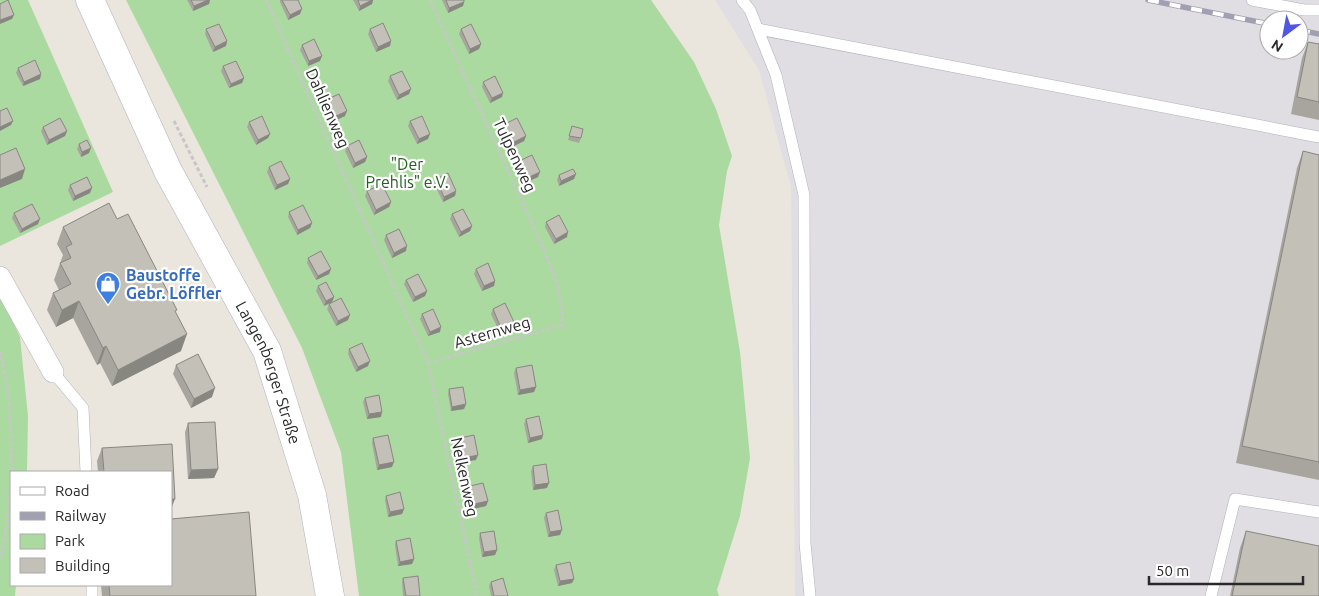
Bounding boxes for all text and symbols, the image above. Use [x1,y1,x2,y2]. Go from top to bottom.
north arrow [1259,10,1309,60]
text: N [1268,36,1286,56]
street label: Dahlienweg [302,65,354,151]
street label: Tulpenweg [490,115,540,195]
park label: "Der Prehlis" e.V. [365,155,449,191]
place label: Baustoffe Gebr. Löffler [126,266,222,302]
shop icon: Baustoffe Gebr. Löffler [95,271,121,305]
street label: Langenberger Straße [232,298,304,446]
street label: Asternweg [452,313,532,351]
street label: Nelkenweg [448,436,482,518]
legend [10,471,172,586]
text: Road [55,482,90,499]
text: Railway [55,507,106,524]
text: Park [55,532,85,549]
scale bar [1149,554,1303,586]
text: Building [55,557,110,574]
text: 50 m [1156,562,1189,579]

